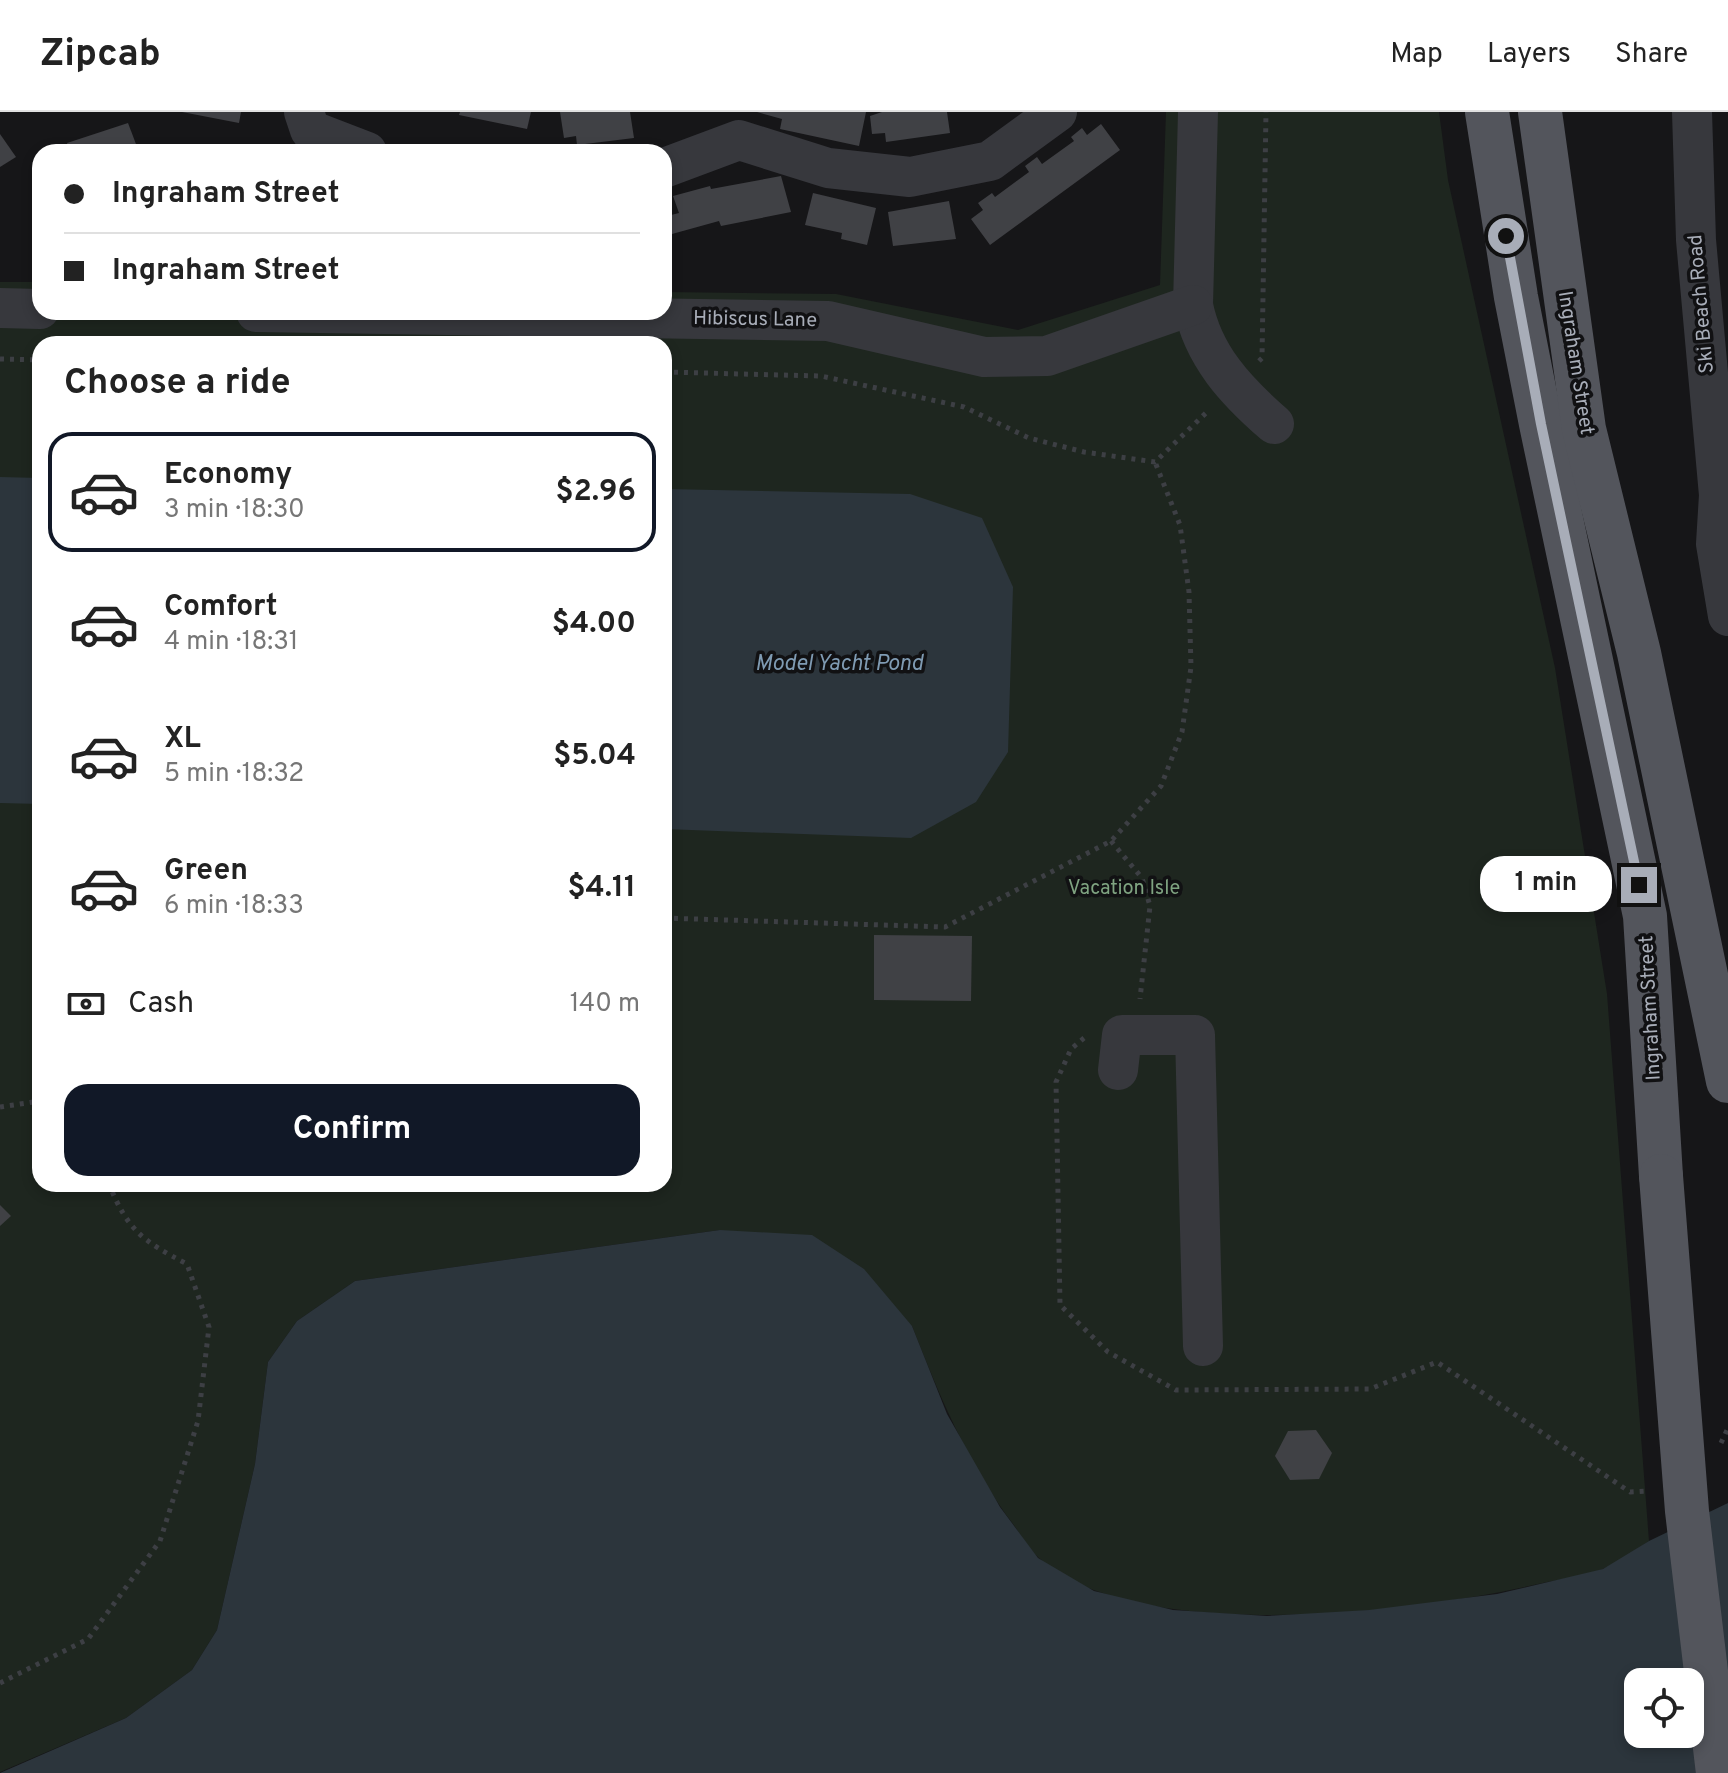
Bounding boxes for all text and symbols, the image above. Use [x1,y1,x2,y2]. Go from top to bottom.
text: Zipcab [40,31,161,80]
text: Map [1390,37,1443,73]
text: Layers [1487,37,1571,73]
text: Share [1615,37,1688,73]
text: Ingraham Street [112,176,339,213]
route start [1488,218,1524,254]
street label: Ski Beach Road [1683,233,1721,375]
text: Ingraham Street [112,253,339,290]
street label: Ingraham Street [1551,289,1599,437]
street label: Hibiscus Lane [693,306,817,334]
text: Choose a ride [64,361,290,407]
icon: car [68,456,140,528]
text: Economy [164,457,292,494]
text: $2.96 [555,474,636,511]
text: 3 min · 18:30 [164,494,305,527]
icon: car [68,588,140,660]
text: Comfort [164,589,277,626]
text: $4.00 [552,606,636,643]
text: 4 min · 18:31 [164,626,298,659]
water label: Model Yacht Pond [755,651,925,678]
icon: car [68,720,140,792]
text: XL [164,721,201,758]
text: $5.04 [553,738,636,775]
text: 5 min · 18:32 [164,758,304,791]
icon: car [68,852,140,924]
text: Green [164,853,248,890]
callout: 1 min [1479,857,1611,913]
text: 1 min [1515,867,1577,900]
route end [1621,867,1657,903]
text: $4.11 [567,870,636,907]
park label: Vacation Isle [1068,876,1180,902]
text: 6 min · 18:33 [164,890,304,923]
street label: Ingraham Street [1634,935,1668,1081]
icon: cash [64,982,108,1026]
text: Cash [128,986,194,1023]
text: 140 m [570,988,640,1021]
button: Confirm [64,1084,640,1176]
map controls [1624,1668,1704,1748]
button: locate [1624,1668,1704,1748]

